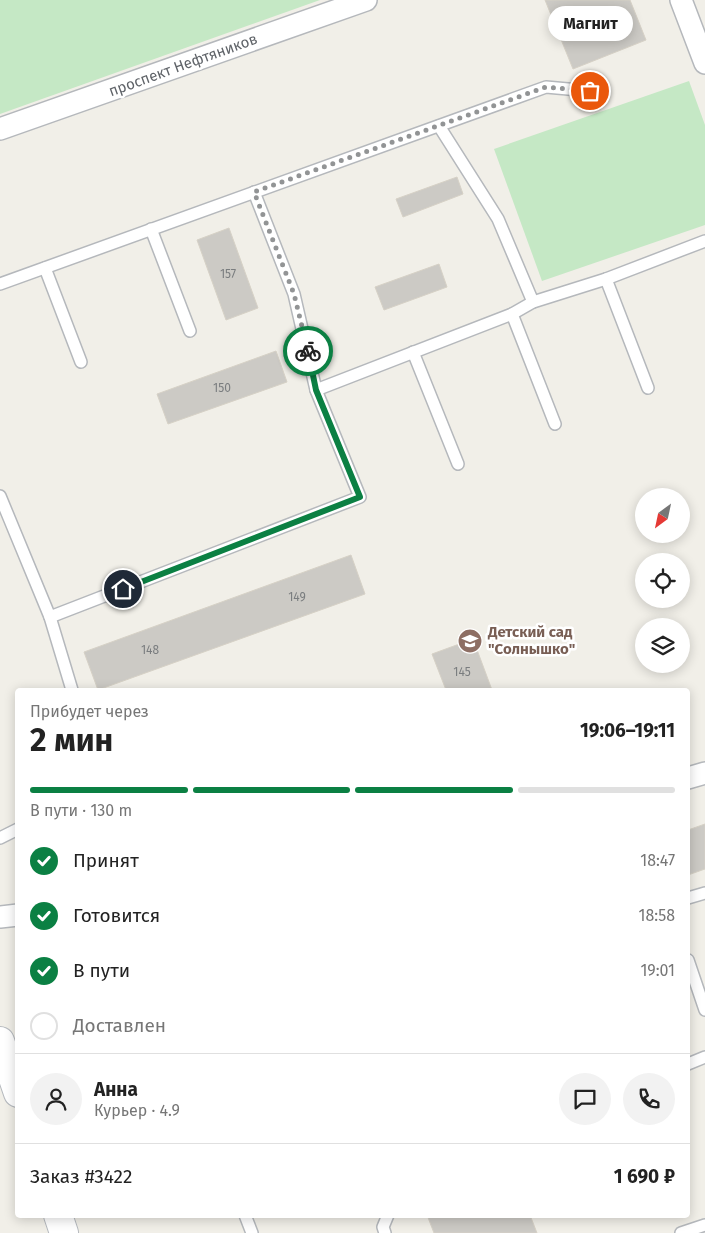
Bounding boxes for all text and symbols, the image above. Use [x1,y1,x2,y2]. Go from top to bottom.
callout: Магнит [548,6,632,41]
text: Магнит [563,14,618,33]
street label: проспект Нефтяников [106,30,260,100]
pin [569,70,611,112]
icon: bag [576,77,604,105]
house number: 157 [220,267,236,281]
courier [283,326,333,376]
icon: bike [294,337,322,365]
house number: 150 [213,381,231,395]
north arrow [635,488,690,542]
map controls [635,488,690,673]
button: locate [635,553,690,608]
pin [102,568,144,610]
icon: home [109,575,137,603]
house number: 149 [288,590,306,604]
button: layers [635,618,690,673]
place label: Детский сад "Солнышко" [487,623,575,658]
school or university icon: Детский сад "Солнышко" [457,628,483,654]
house number: 148 [141,643,159,657]
house number: 145 [453,665,471,679]
text: Прибудет через [30,702,149,721]
text: 19:06–19:11 [580,719,675,742]
text: 2 мин [30,721,113,759]
text: В пути · 130 m [30,801,132,820]
icon: check [30,847,58,875]
text: Принят [73,849,139,872]
text: 18:47 [640,851,675,870]
icon: check [30,902,58,930]
text: Готовится [73,904,160,927]
text: 18:58 [639,906,675,925]
icon: check [30,957,58,985]
text: В пути [73,959,130,982]
text: 19:01 [640,961,675,980]
text: Доставлен [73,1014,166,1037]
button: person [30,1073,82,1125]
button: chat [559,1073,611,1125]
button: phone [623,1073,675,1125]
text: Анна [94,1078,138,1101]
text: Курьер · 4.9 [94,1101,180,1120]
text: Заказ #3422 [30,1165,132,1188]
text: 1 690 ₽ [614,1165,675,1188]

